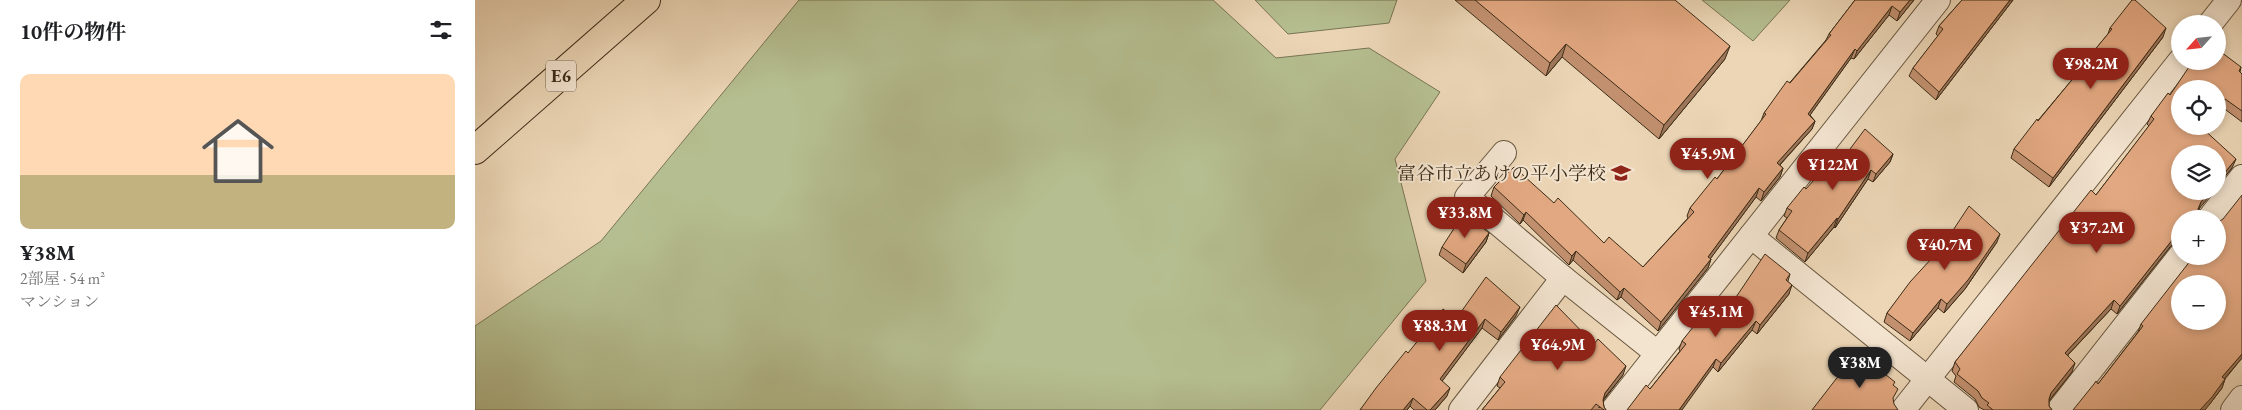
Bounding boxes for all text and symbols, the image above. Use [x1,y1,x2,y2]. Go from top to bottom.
north arrow [2171,15,2226,70]
map controls [2171,15,2226,330]
icon: filters [427,16,455,44]
text: 10件の物件 [20,18,126,45]
pin: ¥98.2M [2050,48,2132,90]
text: ¥98.2M [2064,53,2118,74]
road number: E6 [546,60,576,92]
button: locate [2171,80,2226,135]
icon: home [193,106,283,196]
pin: ¥45.9M [1667,138,1749,180]
text: ¥45.9M [1681,143,1735,164]
button: layers [2171,145,2226,200]
pin: ¥122M [1798,148,1868,191]
text: ¥122M [1808,154,1858,175]
place label: 富谷市立あけの平小学校 [1397,161,1606,186]
school or university icon: 富谷市立あけの平小学校 [1610,162,1632,184]
pin: ¥33.8M [1424,196,1506,239]
text: ¥33.8M [1438,202,1492,223]
button: + [2171,210,2226,265]
pin: ¥37.2M [2056,212,2138,254]
text: ¥37.2M [2070,217,2124,238]
pin: ¥40.7M [1904,228,1986,271]
text: ¥40.7M [1918,234,1972,255]
text: ¥38M [20,239,75,266]
text: 2部屋 · 54 m² [20,268,105,289]
button: − [2171,275,2226,330]
text: マンション [20,291,99,312]
pin: ¥45.1M [1675,296,1757,338]
text: ¥45.1M [1689,301,1743,322]
pin: ¥88.3M [1399,310,1481,352]
text: ¥88.3M [1413,315,1467,336]
pin: ¥64.9M [1517,328,1599,371]
text: ¥64.9M [1531,334,1585,355]
pin: ¥38M [1830,346,1890,389]
text: ¥38M [1839,352,1881,373]

